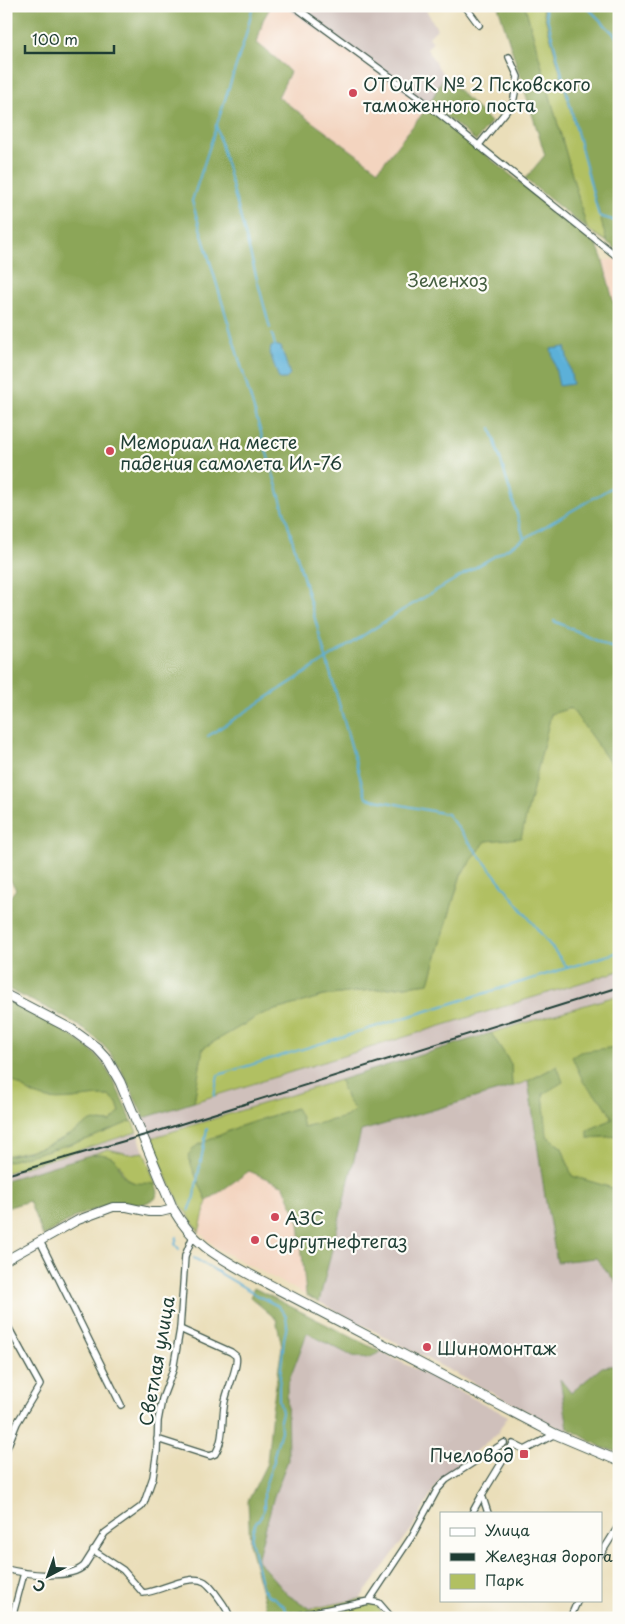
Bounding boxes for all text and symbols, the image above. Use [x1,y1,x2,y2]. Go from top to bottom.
scale bar [25,22,114,54]
text: 100 m [32,27,78,50]
place label: ОТОиТК № 2 Псковского таможенного поста [363,70,591,118]
marker: ОТОиТК № 2 Псковского таможенного поста [347,87,359,99]
park label: Зеленхоз [408,266,488,293]
place label: Мемориал на месте падения самолета Ил-76 [120,428,342,476]
marker: Мемориал на месте падения самолета Ил-76 [104,445,116,457]
place label: АЗС [285,1204,324,1231]
marker: АЗС [269,1211,281,1223]
place label: Сургутнефтегаз [265,1227,407,1254]
marker: Сургутнефтегаз [249,1234,261,1246]
street label: Светлая улица [131,1293,181,1428]
place label: Шиномонтаж [437,1334,557,1361]
marker: Шиномонтаж [421,1341,433,1353]
place label: Пчеловод [430,1441,514,1468]
marker: Пчеловод [518,1448,530,1460]
legend [440,1512,602,1602]
text: Улица [485,1518,530,1541]
text: Железная дорога [485,1544,613,1567]
north arrow [22,1552,72,1602]
text: Парк [485,1568,524,1591]
text: С [28,1575,50,1598]

